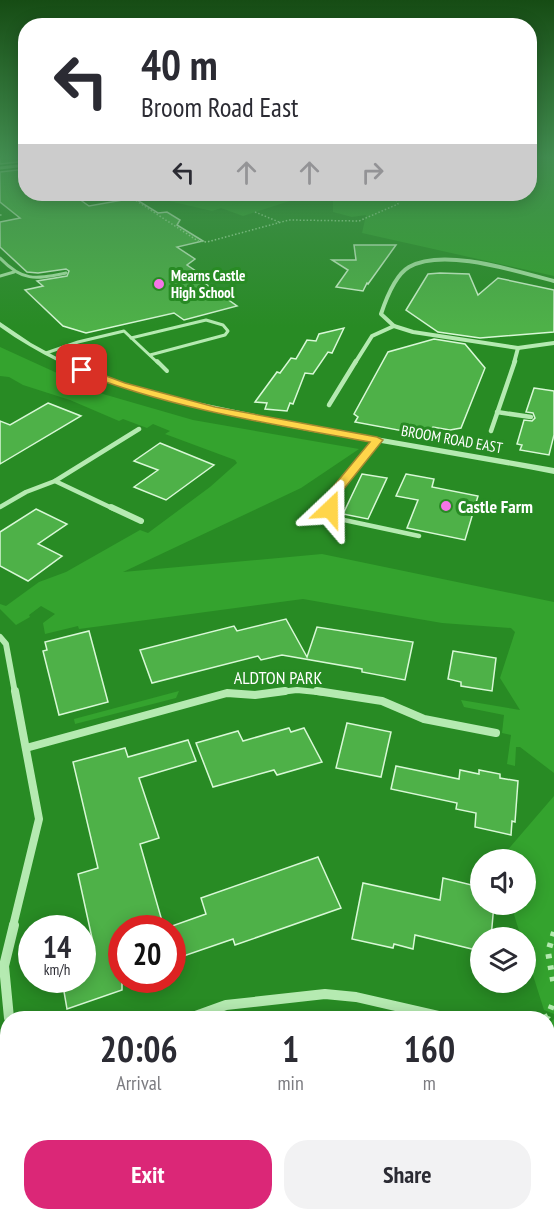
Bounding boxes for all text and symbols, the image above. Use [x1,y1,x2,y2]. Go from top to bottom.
text: 40 m [141,37,218,92]
icon: left [42,42,120,120]
text: Broom Road East [141,90,298,124]
icon: left [167,156,200,189]
icon: ahead [230,156,263,189]
icon: ahead [293,156,326,189]
icon: right [356,156,389,189]
place label: Mearns Castle High School [171,266,245,302]
marker: Mearns Castle High School [152,277,166,291]
pin [56,344,107,395]
icon: arrive [65,353,98,386]
street label: BROOM ROAD EAST [400,421,504,457]
position arrow [298,477,362,541]
place label: Castle Farm [458,495,533,518]
marker: Castle Farm [439,499,453,513]
street label: ALDTON PARK [234,666,322,689]
map controls [470,849,536,993]
button: sound [470,849,536,915]
speed limit sign: 20 [108,915,186,993]
text: 14 [43,927,71,966]
button: layers [470,927,536,993]
text: km/h [44,960,70,979]
text: 20:06 [100,1025,178,1072]
text: 1 [282,1025,299,1072]
text: 160 [404,1025,455,1072]
text: Arrival [116,1070,161,1096]
text: min [278,1070,304,1096]
text: m [423,1070,436,1096]
button: Exit [24,1140,272,1209]
button: Share [284,1140,531,1209]

